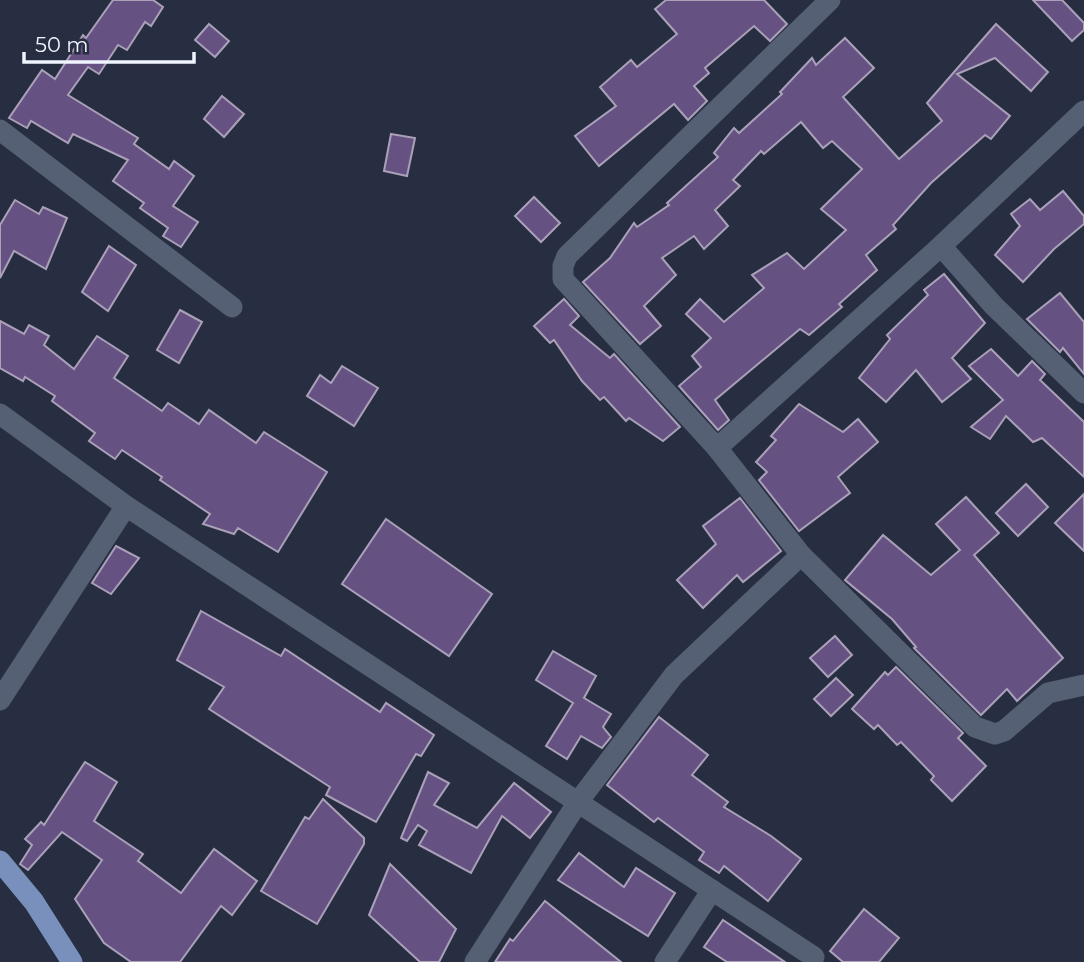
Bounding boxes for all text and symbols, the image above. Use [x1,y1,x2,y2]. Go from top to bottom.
scale bar [24,21,194,65]
text: 50 m [35,32,89,57]

